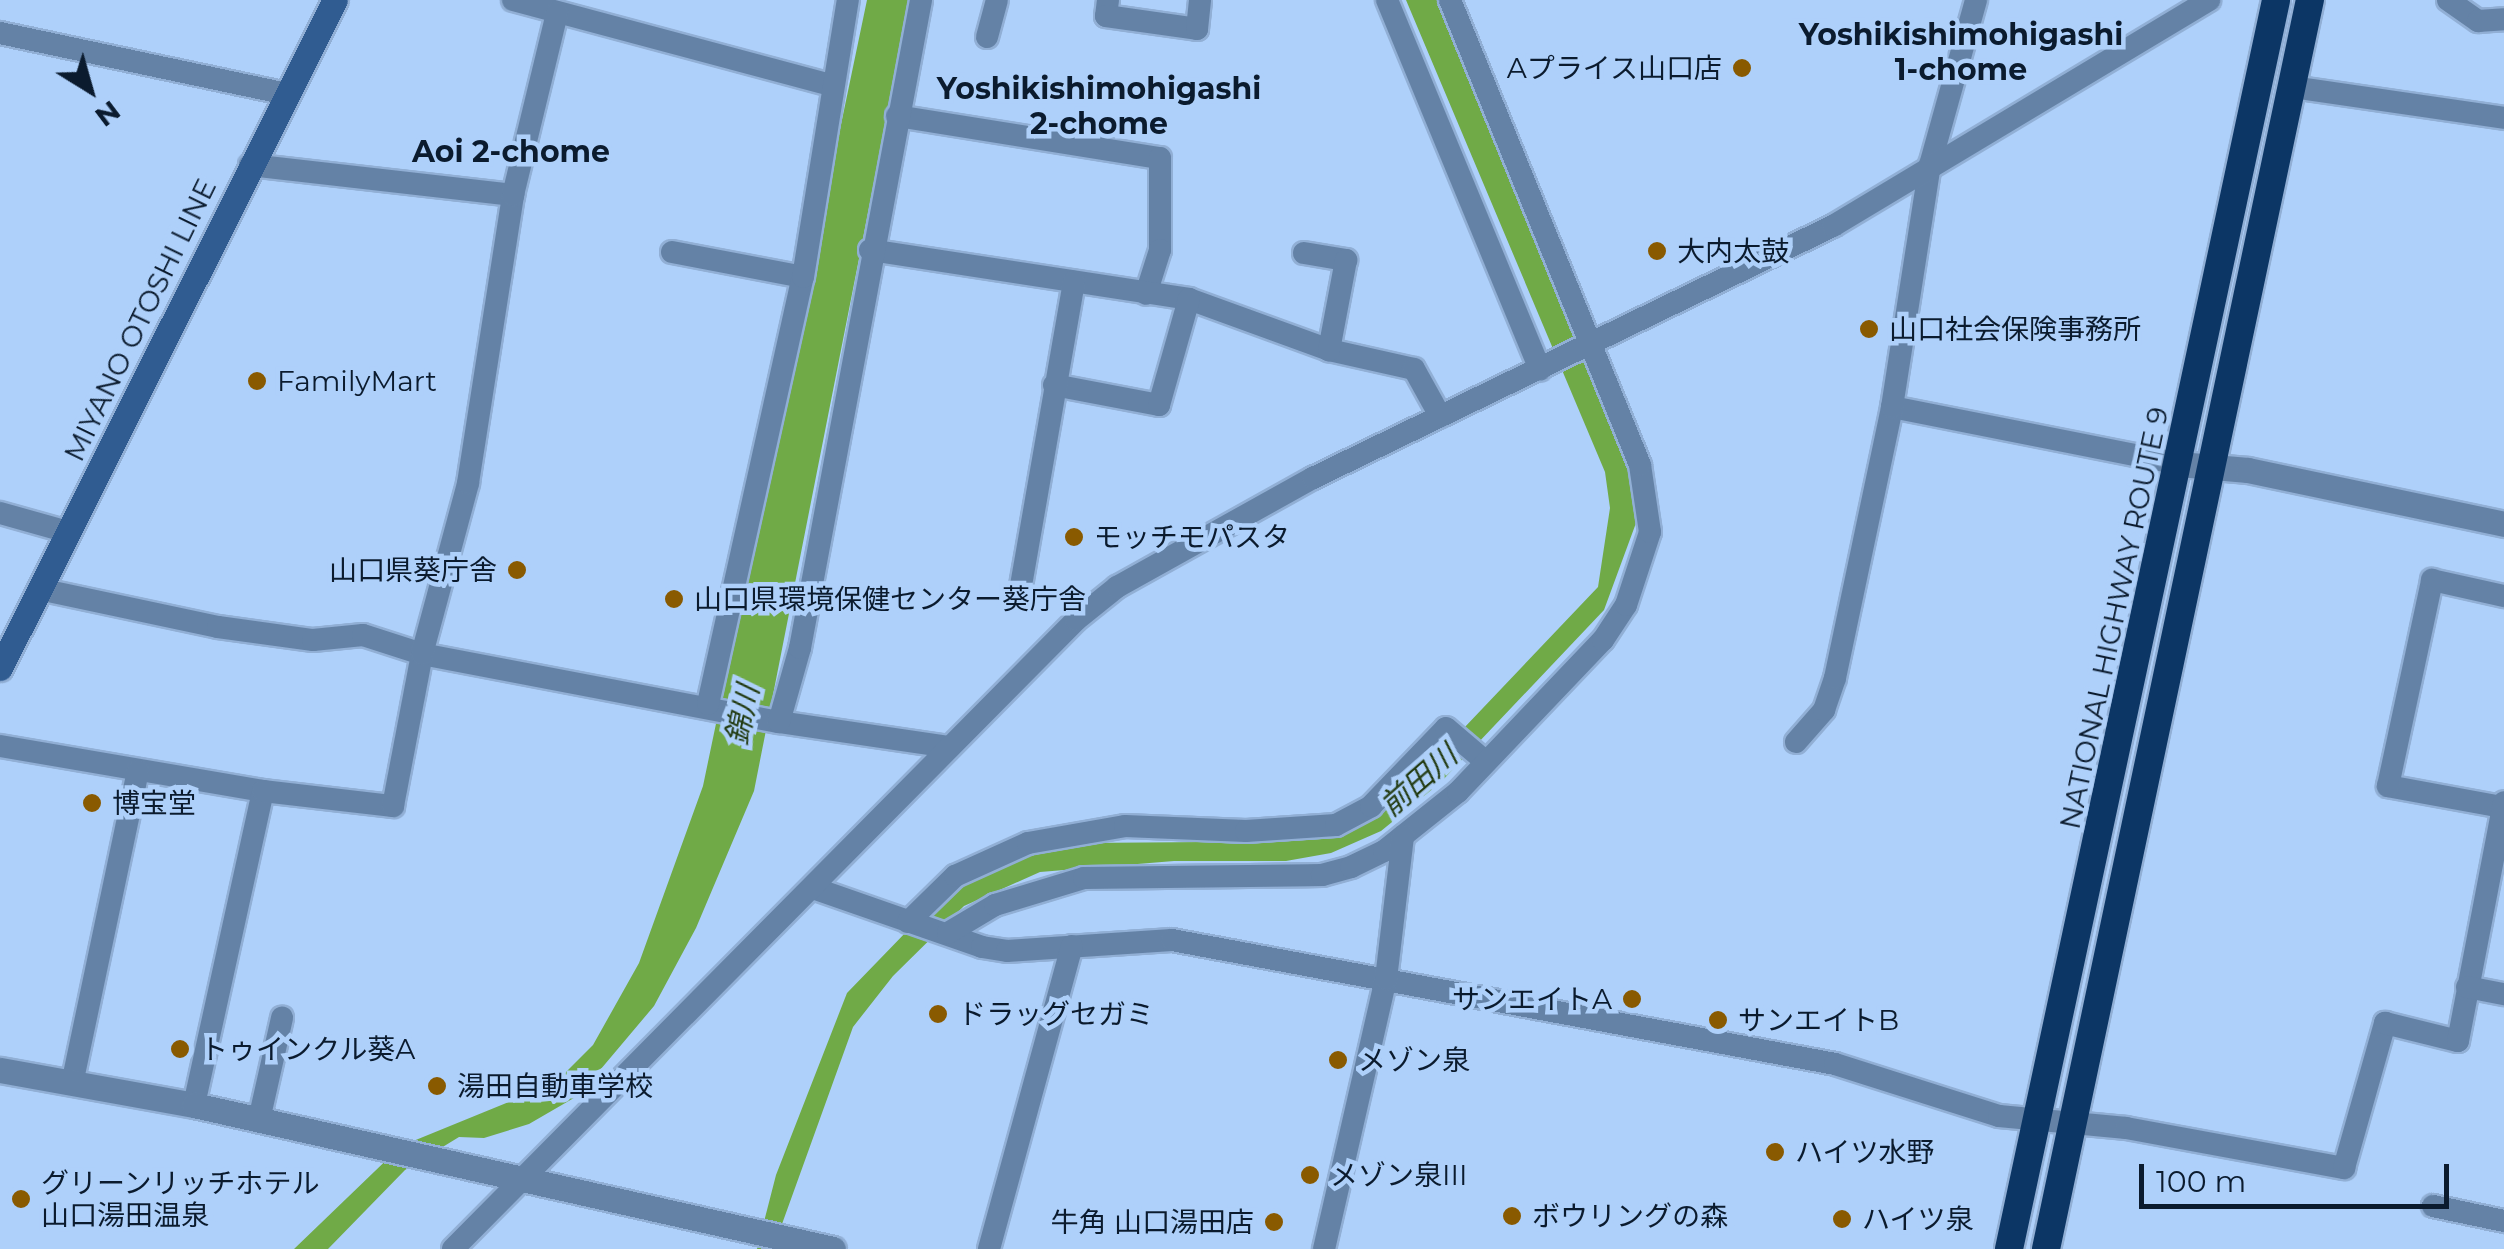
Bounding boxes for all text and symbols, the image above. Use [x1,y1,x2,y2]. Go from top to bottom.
district label: Yoshikishimohigashi 1-chome [1799,17,2123,88]
north arrow [40,40,140,140]
place label: Aプライス山口店 [1506,51,1722,85]
marker: Aプライス山口店 [1731,57,1753,79]
district label: Yoshikishimohigashi 2-chome [937,71,1261,142]
text: N [89,94,127,134]
district label: Aoi 2-chome [412,134,610,170]
street label: MIYANO OTOSHI LINE [57,173,223,467]
place label: 大内太鼓 [1677,234,1789,268]
marker: 大内太鼓 [1646,240,1668,262]
place label: 山口社会保険事務所 [1889,312,2141,346]
marker: 山口社会保険事務所 [1858,318,1880,340]
place label: FamilyMart [277,364,437,398]
marker: FamilyMart [246,370,268,392]
street label: NATIONAL HIGHWAY ROUTE 9 [2053,404,2175,832]
place label: モッチモパスタ [1094,520,1290,554]
marker: モッチモパスタ [1063,526,1085,548]
place label: 山口県葵庁舎 [329,553,497,587]
marker: 山口県葵庁舎 [506,559,528,581]
place label: 山口県環境保健センター葵庁舎 [694,582,1086,616]
marker: 山口県環境保健センター葵庁舎 [663,588,685,610]
water label: 錦川 [719,682,767,748]
water label: 前田川 [1373,738,1465,824]
place label: 博宝堂 [112,786,196,820]
marker: 博宝堂 [81,792,103,814]
place label: サンエイトA [1452,982,1612,1016]
marker: サンエイトA [1621,988,1643,1010]
place label: ドラッグセガミ [958,997,1154,1031]
marker: ドラッグセガミ [927,1003,949,1025]
place label: サンエイトB [1738,1003,1899,1037]
marker: サンエイトB [1707,1009,1729,1031]
place label: トゥインクル葵A [200,1032,416,1066]
marker: トゥインクル葵A [169,1038,191,1060]
place label: メゾン泉 [1358,1043,1470,1077]
marker: メゾン泉 [1327,1049,1349,1071]
place label: 湯田自動車学校 [457,1069,653,1103]
marker: 湯田自動車学校 [426,1075,448,1097]
place label: ハイツ水野 [1795,1135,1935,1169]
marker: ハイツ水野 [1764,1141,1786,1163]
scale bar [2144,1144,2454,1206]
place label: メゾン泉III [1330,1158,1467,1192]
text: 100 m [2156,1163,2246,1200]
marker: メゾン泉III [1299,1164,1321,1186]
place label: グリーンリッチホテル 山口湯田温泉 [41,1166,321,1232]
marker: グリーンリッチホテル 山口湯田温泉 [10,1188,32,1210]
place label: ボウリングの森 [1532,1199,1728,1233]
place label: ハイツ泉 [1862,1202,1974,1236]
place label: 牛角 山口湯田店 [1051,1205,1254,1239]
marker: ボウリングの森 [1501,1205,1523,1227]
marker: ハイツ泉 [1831,1208,1853,1230]
marker: 牛角 山口湯田店 [1263,1211,1285,1233]

